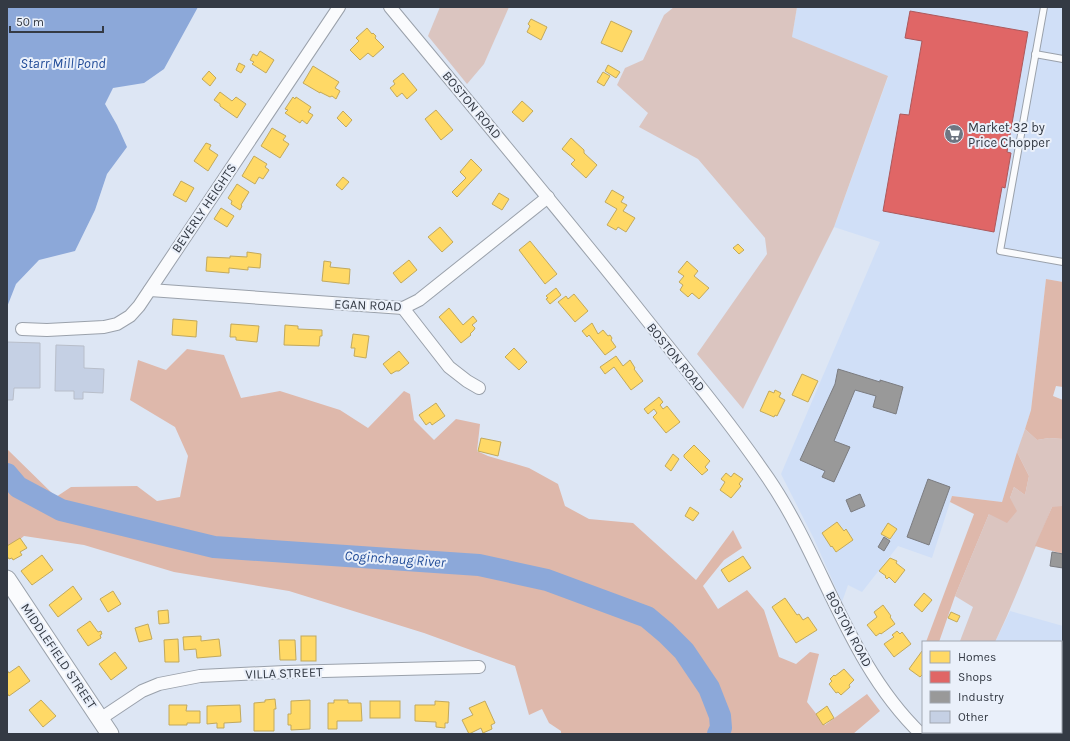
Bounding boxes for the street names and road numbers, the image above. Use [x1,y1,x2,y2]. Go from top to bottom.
street label: BOSTON ROAD [439,68,505,142]
street label: BEVERLY HEIGHTS [169,161,239,255]
street label: EGAN ROAD [334,296,402,314]
street label: BOSTON ROAD [644,320,708,394]
street label: BOSTON ROAD [823,589,875,669]
street label: MIDDLEFIELD STREET [18,600,100,712]
street label: VILLA STREET [245,664,323,682]

